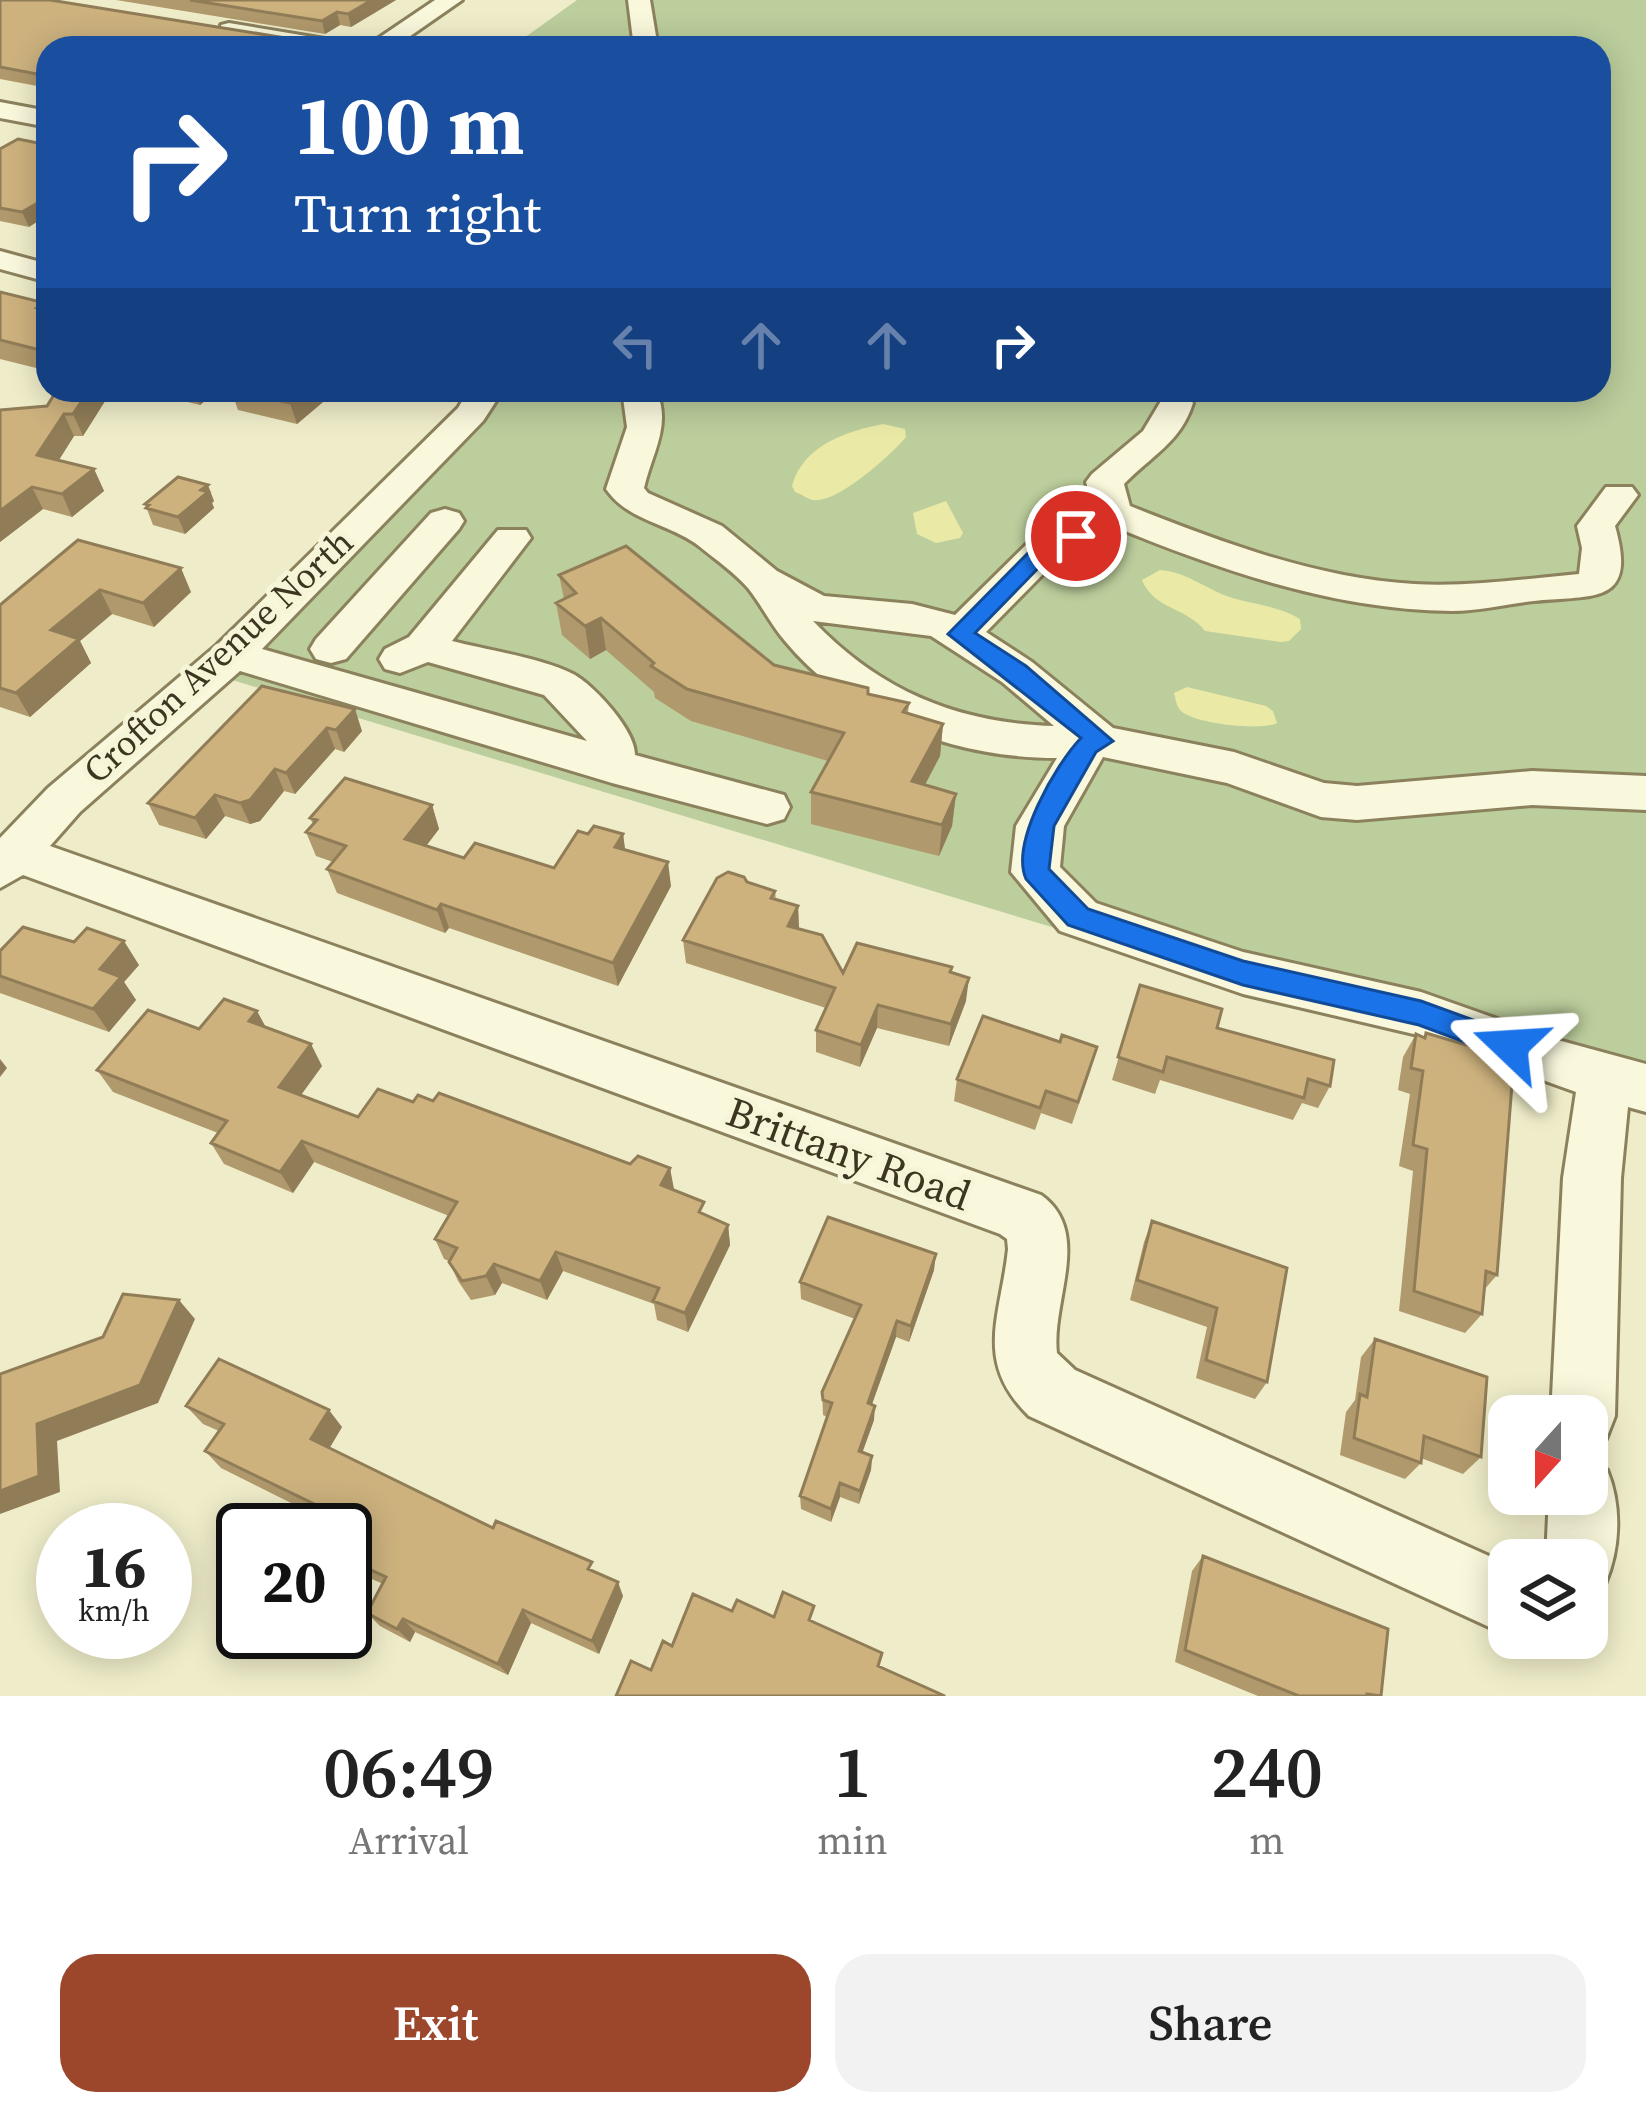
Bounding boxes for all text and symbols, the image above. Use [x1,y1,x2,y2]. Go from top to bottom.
text: 100 m [294,67,525,182]
icon: right [96,84,252,240]
text: Turn right [294,176,541,250]
icon: left [602,312,668,378]
icon: ahead [728,312,794,378]
icon: ahead [854,312,920,378]
icon: right [980,312,1046,378]
pin [1025,485,1127,587]
icon: arrive [1043,503,1109,569]
street label: Crofton Avenue North [73,518,363,794]
position arrow [1447,983,1573,1109]
street label: Brittany Road [719,1082,979,1224]
north arrow [1488,1395,1608,1515]
map controls [1488,1395,1608,1659]
speed limit sign: 20 [216,1503,372,1659]
text: 16 [81,1525,147,1607]
button: layers [1488,1539,1608,1659]
text: km/h [78,1590,150,1631]
text: 06:49 [323,1722,494,1821]
text: 1 [834,1722,871,1821]
text: 240 [1211,1722,1323,1821]
text: Arrival [348,1814,469,1867]
text: min [817,1814,888,1867]
text: m [1249,1814,1284,1867]
button: Exit [60,1954,811,2092]
button: Share [835,1954,1586,2092]

